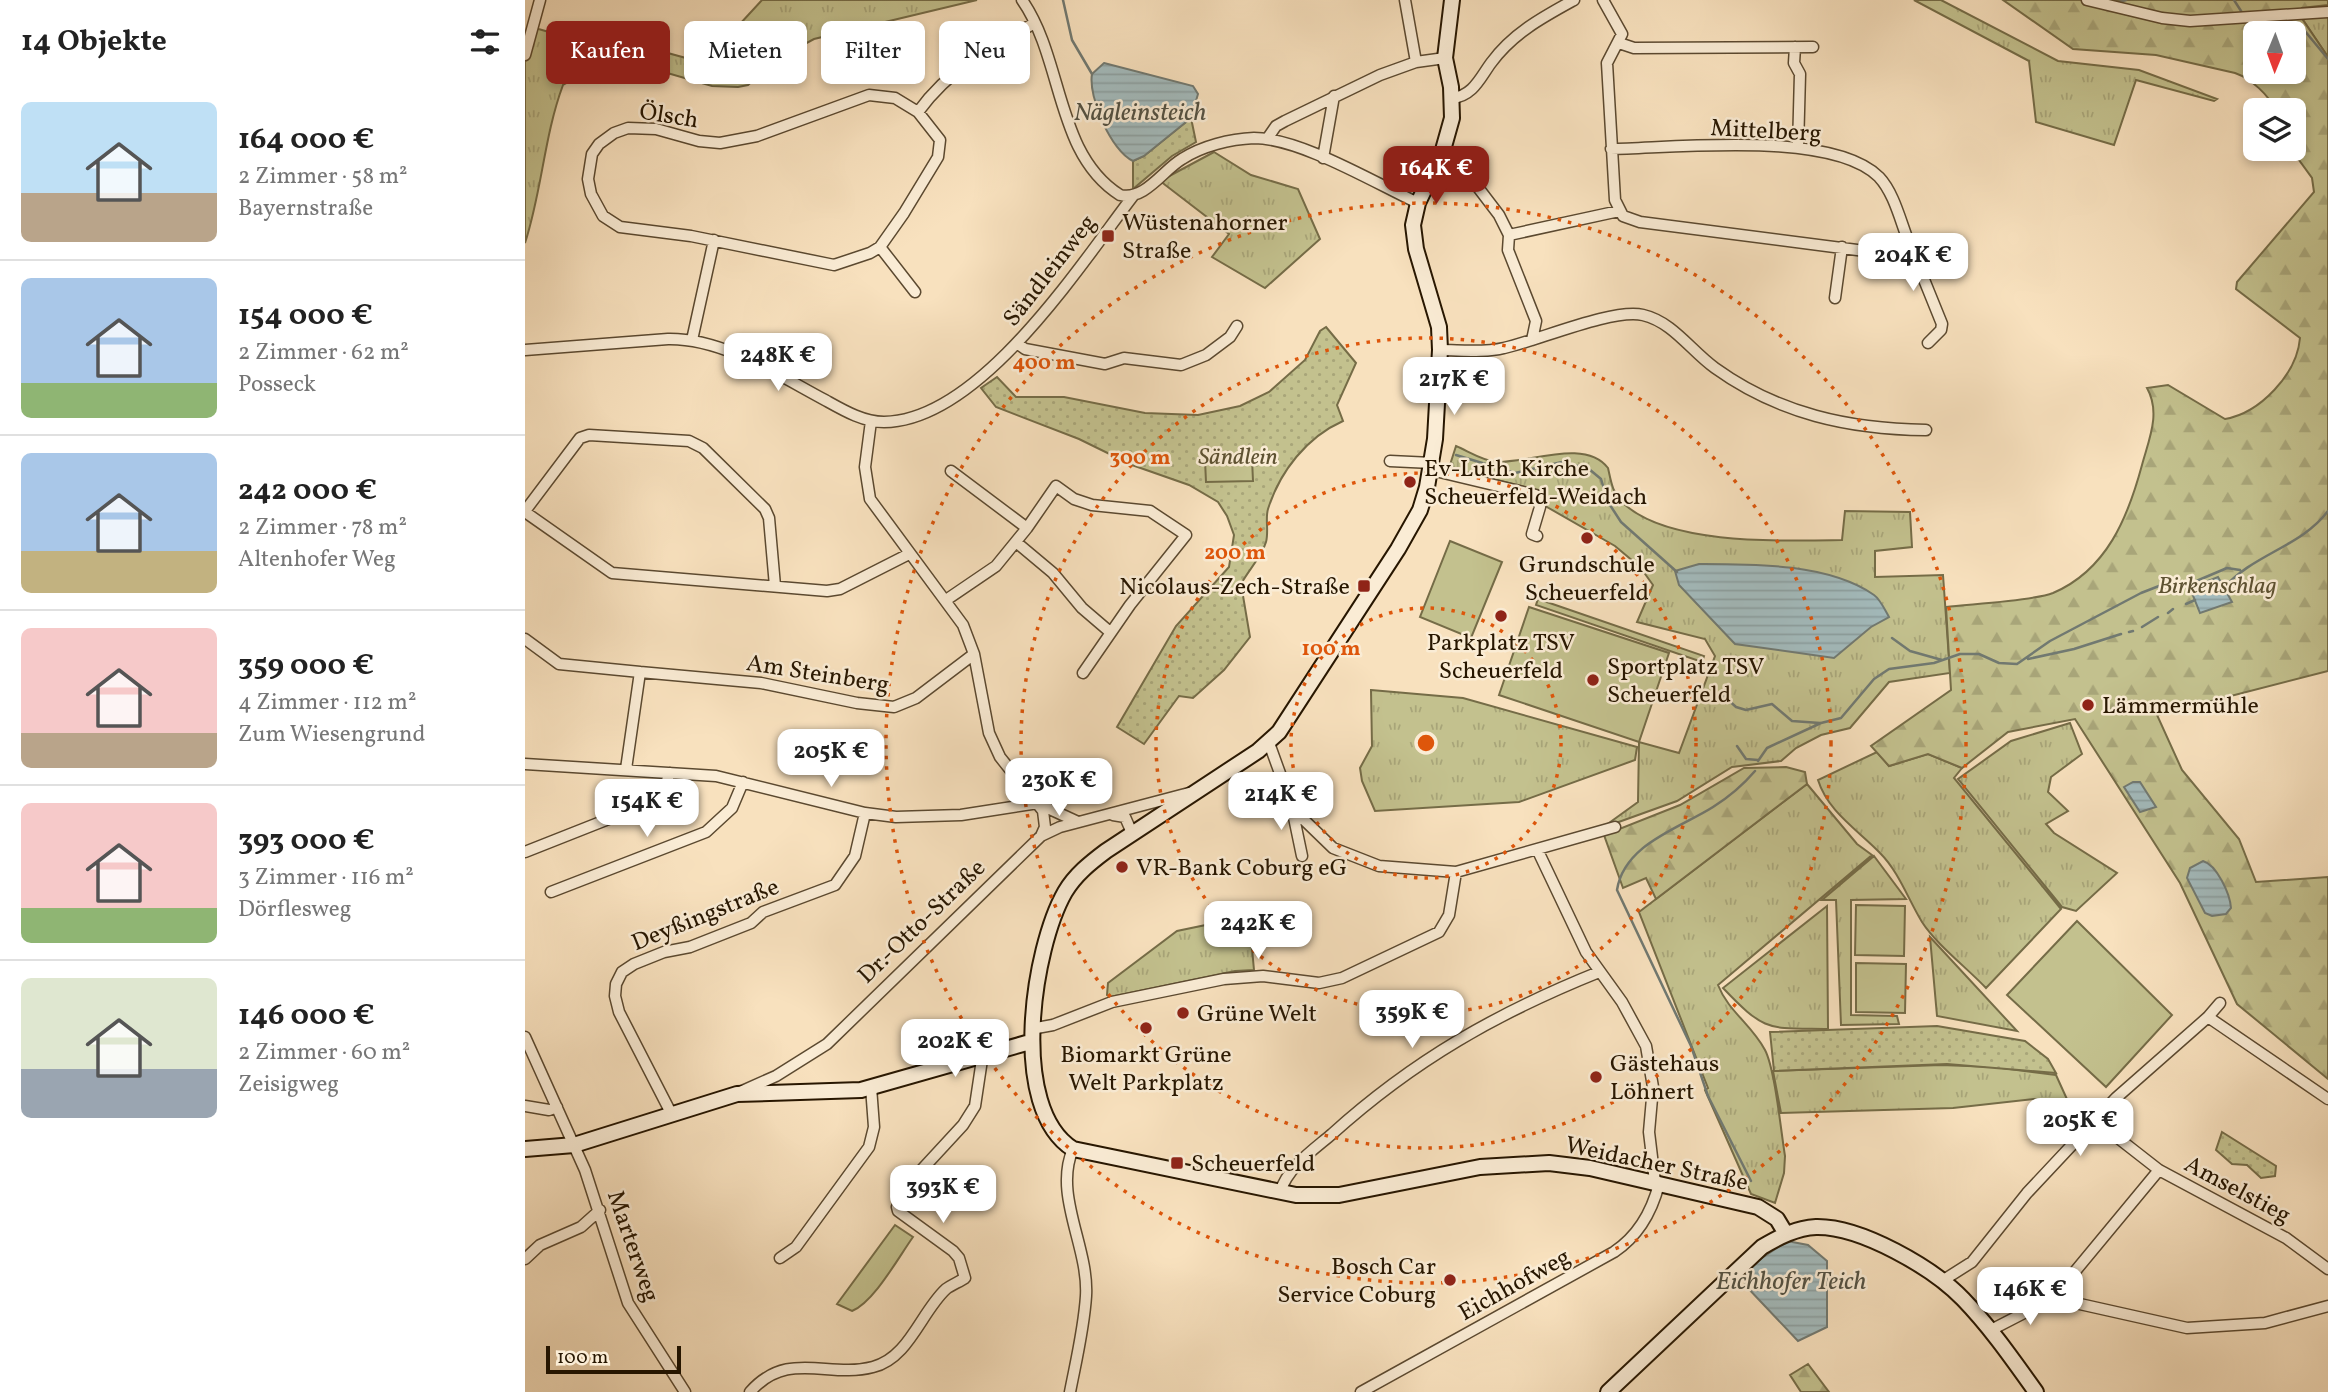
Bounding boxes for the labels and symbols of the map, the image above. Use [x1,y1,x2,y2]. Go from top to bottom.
north arrow [2243,21,2307,84]
water label: Nägleinsteich [1074,95,1206,131]
street label: Ölsch [637,96,701,138]
street label: Mittelberg [1709,112,1822,152]
pin: 164K € [1379,146,1493,206]
place label: Wüstenahorner Straße [1122,207,1288,269]
street label: Sändleinweg [996,208,1105,335]
marker: Wüstenahorner Straße [1100,228,1116,244]
pin: 204K € [1856,233,1970,293]
pin: 248K € [721,334,835,393]
text: 400 m [1013,349,1075,378]
pin: 217K € [1397,358,1511,417]
park label: Sändlein [1198,441,1278,475]
text: 300 m [1110,444,1170,473]
place label: Ev-Luth. Kirche Scheuerfeld-Weidach [1424,453,1647,515]
marker: Ev-Luth. Kirche Scheuerfeld-Weidach [1402,474,1418,490]
marker: Grundschule Scheuerfeld [1579,530,1595,546]
text: 200 m [1204,539,1266,568]
place label: Grundschule Scheuerfeld [1519,549,1655,611]
park label: Birkenschlag [2158,570,2277,604]
place label: Nicolaus-Zech-Straße [1119,571,1350,605]
marker: Nicolaus-Zech-Straße [1356,578,1372,594]
marker: Parkplatz TSV Scheuerfeld [1493,608,1509,624]
place label: Parkplatz TSV Scheuerfeld [1427,627,1575,689]
text: 100 m [1301,635,1361,664]
street label: Am Steinberg [744,647,892,703]
place label: Sportplatz TSV Scheuerfeld [1607,651,1764,713]
marker: Sportplatz TSV Scheuerfeld [1585,672,1601,688]
place label: Lämmermühle [2102,690,2259,724]
marker: Lämmermühle [2080,697,2096,713]
pin: 205K € [774,730,888,789]
centre of rings [1414,731,1438,755]
pin: 230K € [1002,758,1116,818]
pin: 214K € [1224,772,1338,832]
pin: 154K € [590,780,704,839]
street label: Dr.-Otto-Straße [851,852,994,993]
place label: VR-Bank Coburg eG [1136,852,1347,886]
marker: VR-Bank Coburg eG [1114,859,1130,875]
street label: Deyßingstraße [627,871,785,961]
pin: 242K € [1201,902,1315,961]
pin: 359K € [1355,990,1469,1050]
place label: Grüne Welt [1197,998,1317,1032]
marker: Grüne Welt [1175,1005,1191,1021]
pin: 202K € [898,1020,1012,1079]
marker: Biomarkt Grüne Welt Parkplatz [1138,1020,1154,1036]
place label: Biomarkt Grüne Welt Parkplatz [1060,1039,1232,1101]
place label: Gästehaus Löhnert [1610,1048,1719,1110]
marker: Gästehaus Löhnert [1588,1069,1604,1085]
pin: 205K € [2023,1098,2137,1158]
street label: Weidacher Straße [1562,1129,1751,1201]
place label: Scheuerfeld [1191,1148,1315,1182]
street label: Amselstieg [2178,1148,2296,1233]
marker: Scheuerfeld [1169,1155,1185,1171]
pin: 393K € [886,1166,1000,1225]
street label: Marterweg [597,1186,667,1307]
street label: Eichhofweg [1453,1241,1577,1331]
place label: Bosch Car Service Coburg [1277,1251,1436,1313]
water label: Eichhofer Teich [1716,1264,1867,1300]
pin: 146K € [1973,1268,2087,1327]
marker: Bosch Car Service Coburg [1442,1272,1458,1288]
scale bar [546,1343,681,1375]

